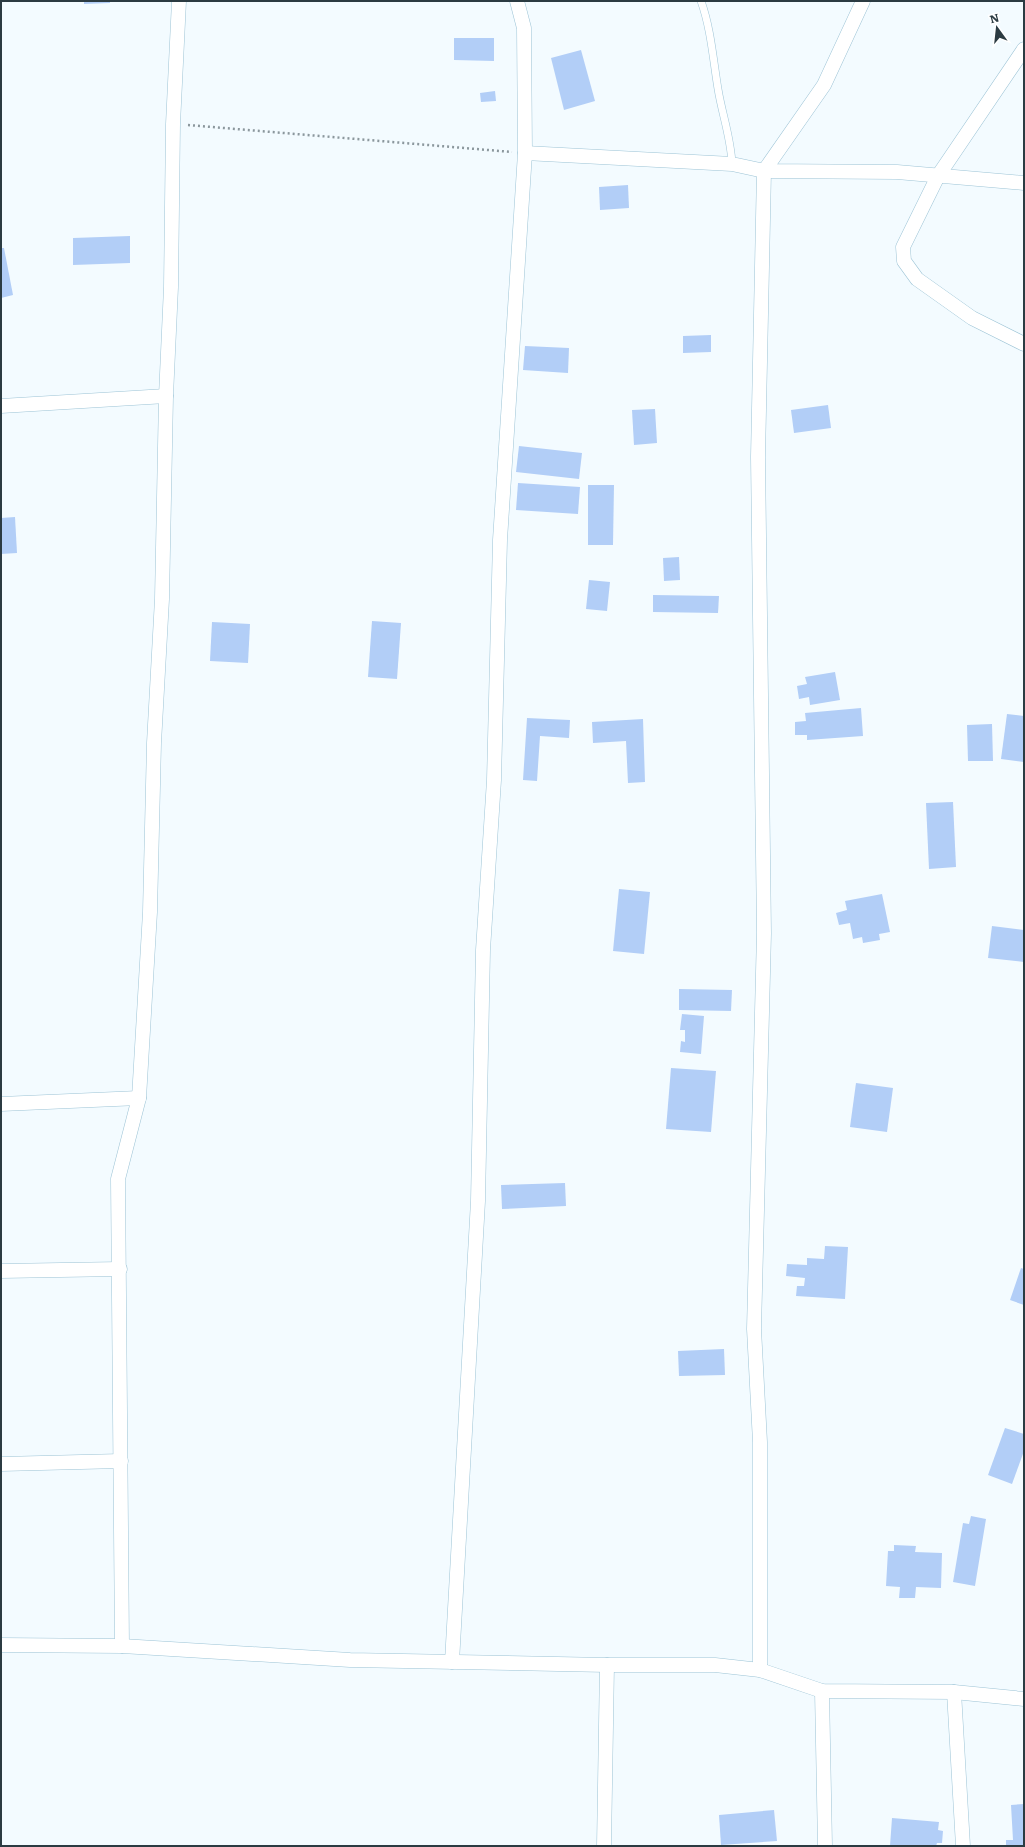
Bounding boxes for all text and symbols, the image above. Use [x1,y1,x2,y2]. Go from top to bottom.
north arrow [977,8,1017,48]
text: N [988,8,1001,26]

